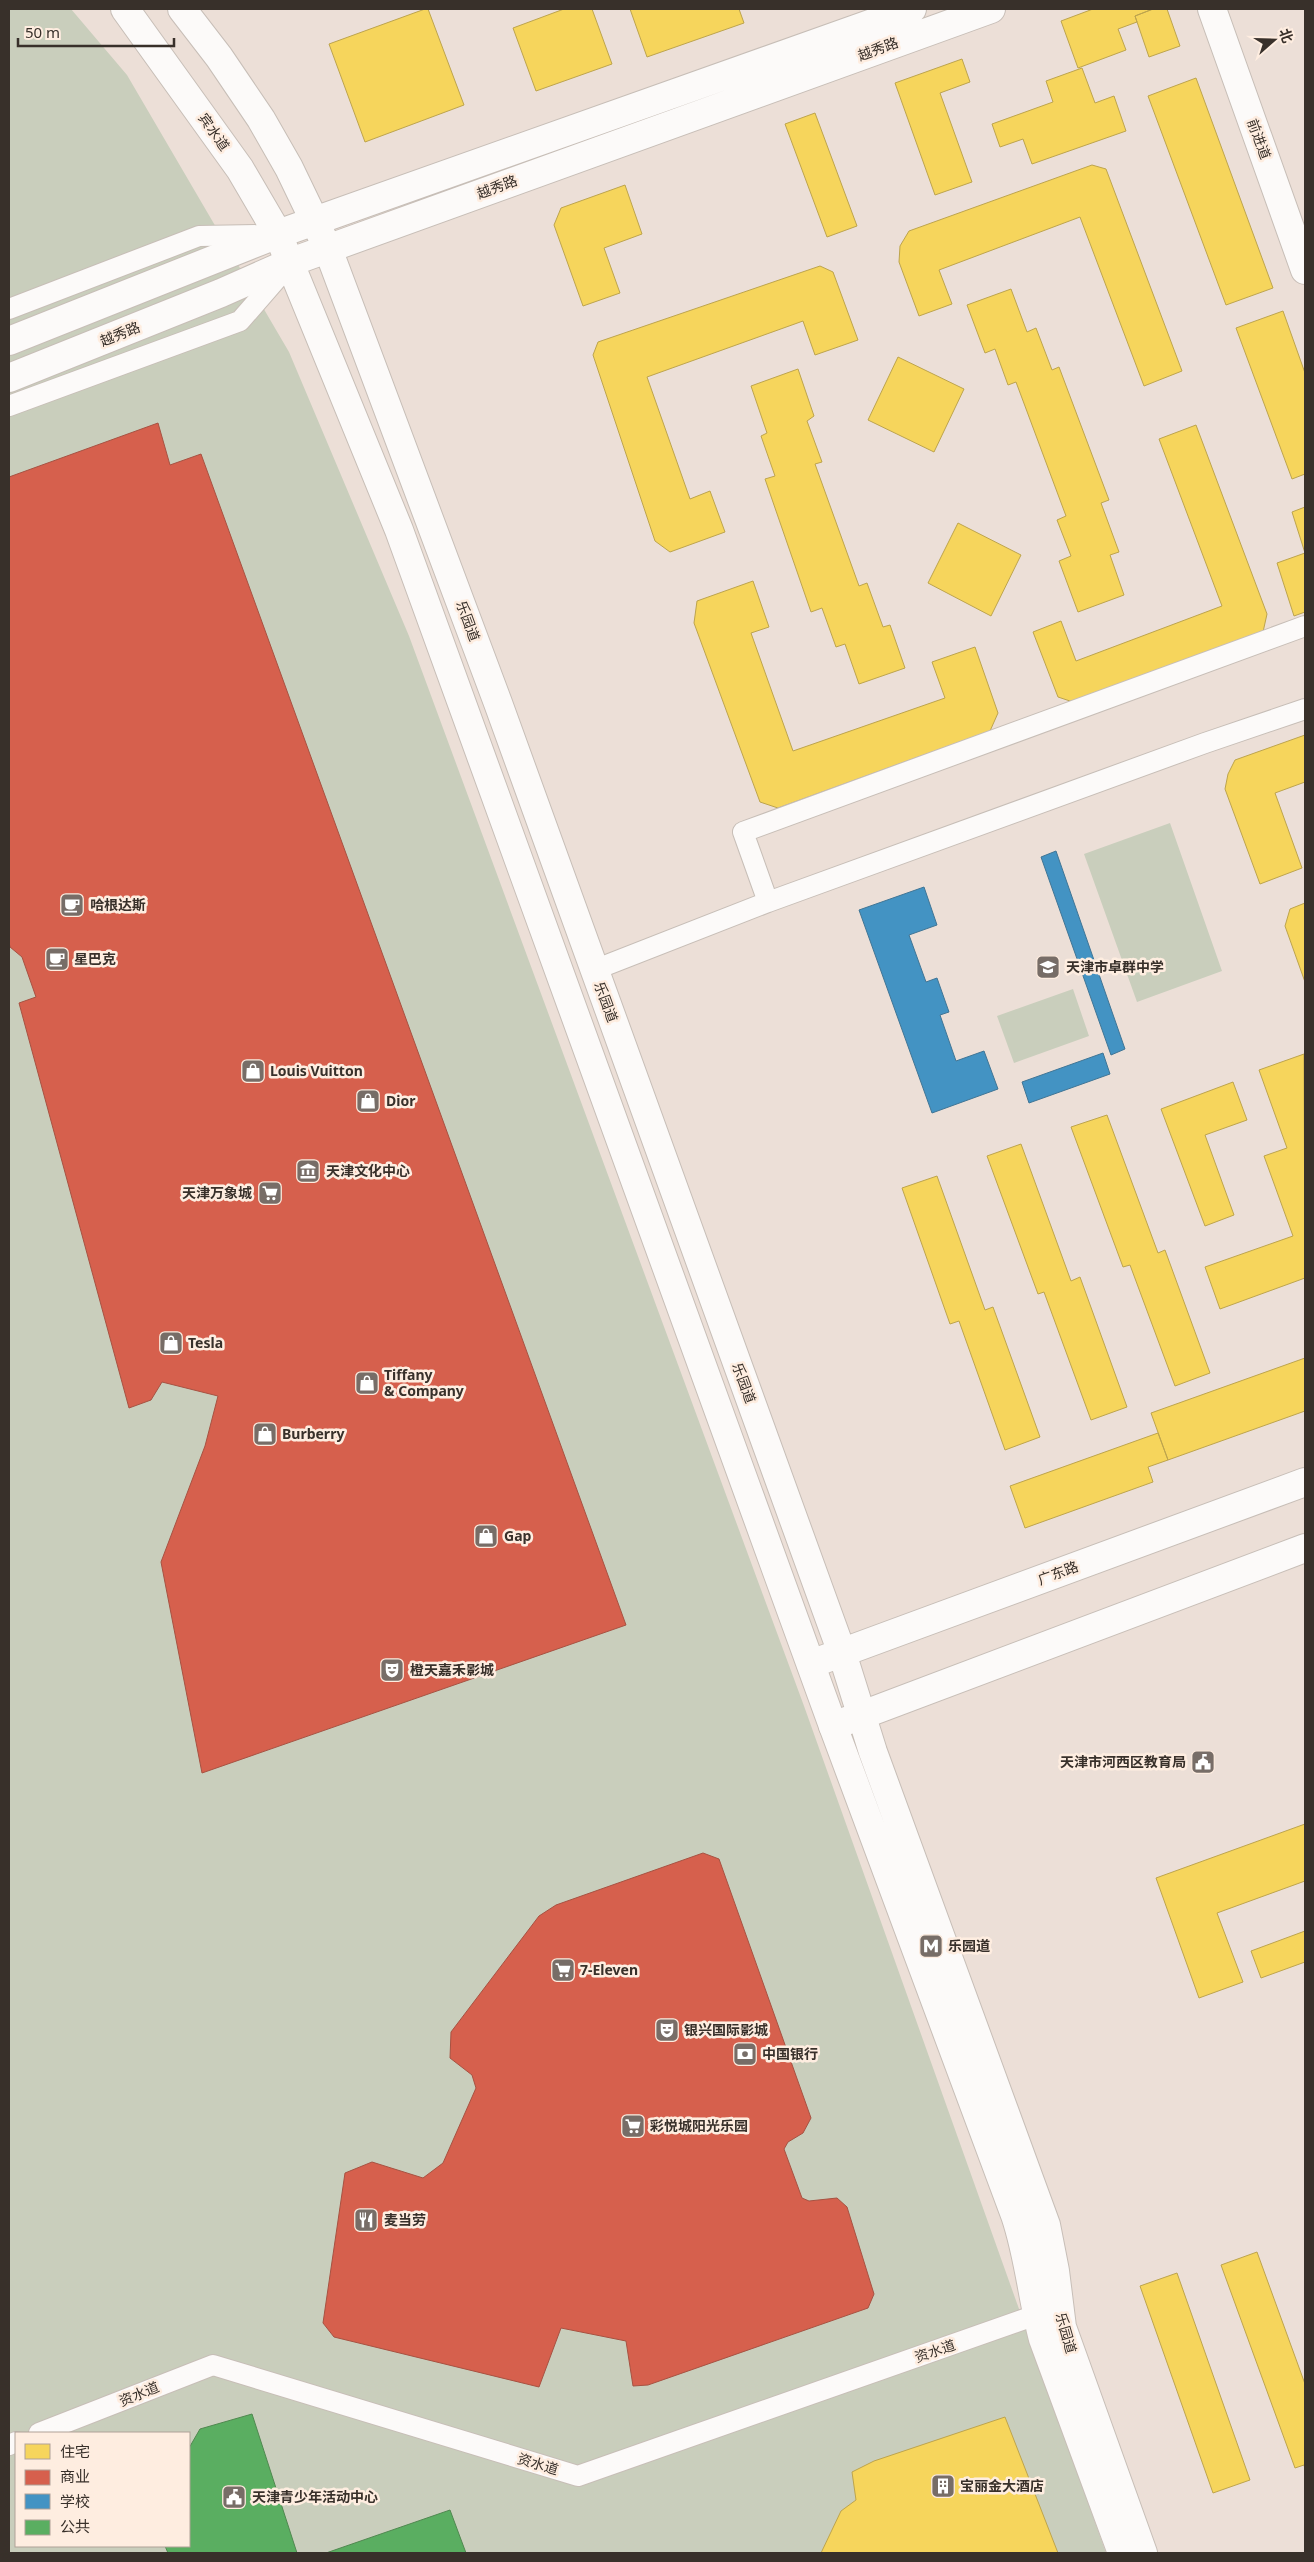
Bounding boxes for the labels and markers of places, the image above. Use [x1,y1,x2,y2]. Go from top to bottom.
cafe icon: 哈根达斯 [59,892,85,918]
place label: 哈根达斯 [90,895,146,914]
cafe icon: 星巴克 [44,946,70,972]
place label: 星巴克 [74,949,116,968]
school or university icon: 天津市卓群中学 [1035,954,1061,980]
place label: 天津市卓群中学 [1066,957,1164,976]
shop icon: Louis Vuitton [240,1058,266,1084]
place label: Louis Vuitton [270,1061,363,1080]
shop icon: Dior [355,1088,381,1114]
place label: Dior [386,1091,416,1110]
museum icon: 天津文化中心 [295,1158,321,1184]
place label: 天津文化中心 [326,1161,410,1180]
supermarket icon: 天津万象城 [257,1180,283,1206]
place label: 天津万象城 [182,1183,252,1202]
shop icon: Tesla [158,1330,184,1356]
place label: Tesla [188,1333,223,1352]
place label: Tiffany & Company [384,1365,464,1400]
shop icon: Tiffany & Company [354,1370,380,1396]
shop icon: Burberry [252,1421,278,1447]
place label: Burberry [282,1424,344,1443]
shop icon: Gap [473,1523,499,1549]
place label: Gap [504,1526,532,1545]
theatre icon: 橙天嘉禾影城 [379,1657,405,1683]
place label: 橙天嘉禾影城 [410,1660,494,1679]
public building icon: 天津市河西区教育局 [1190,1749,1216,1775]
place label: 天津市河西区教育局 [1060,1752,1186,1771]
metro station icon: 乐园道 [918,1933,944,1959]
place label: 乐园道 [948,1936,990,1955]
supermarket icon: 7-Eleven [550,1957,576,1983]
place label: 7-Eleven [580,1960,638,1979]
theatre icon: 银兴国际影城 [654,2017,680,2043]
place label: 银兴国际影城 [684,2020,768,2039]
bank icon: 中国银行 [732,2041,758,2067]
place label: 中国银行 [762,2044,818,2063]
supermarket icon: 彩悦城阳光乐园 [620,2113,646,2139]
place label: 彩悦城阳光乐园 [650,2116,748,2135]
restaurant icon: 麦当劳 [353,2207,379,2233]
place label: 麦当劳 [384,2210,426,2229]
building icon: 宝丽金大酒店 [930,2473,956,2499]
place label: 宝丽金大酒店 [960,2476,1044,2495]
public building icon: 天津青少年活动中心 [221,2484,247,2510]
place label: 天津青少年活动中心 [252,2487,378,2506]

